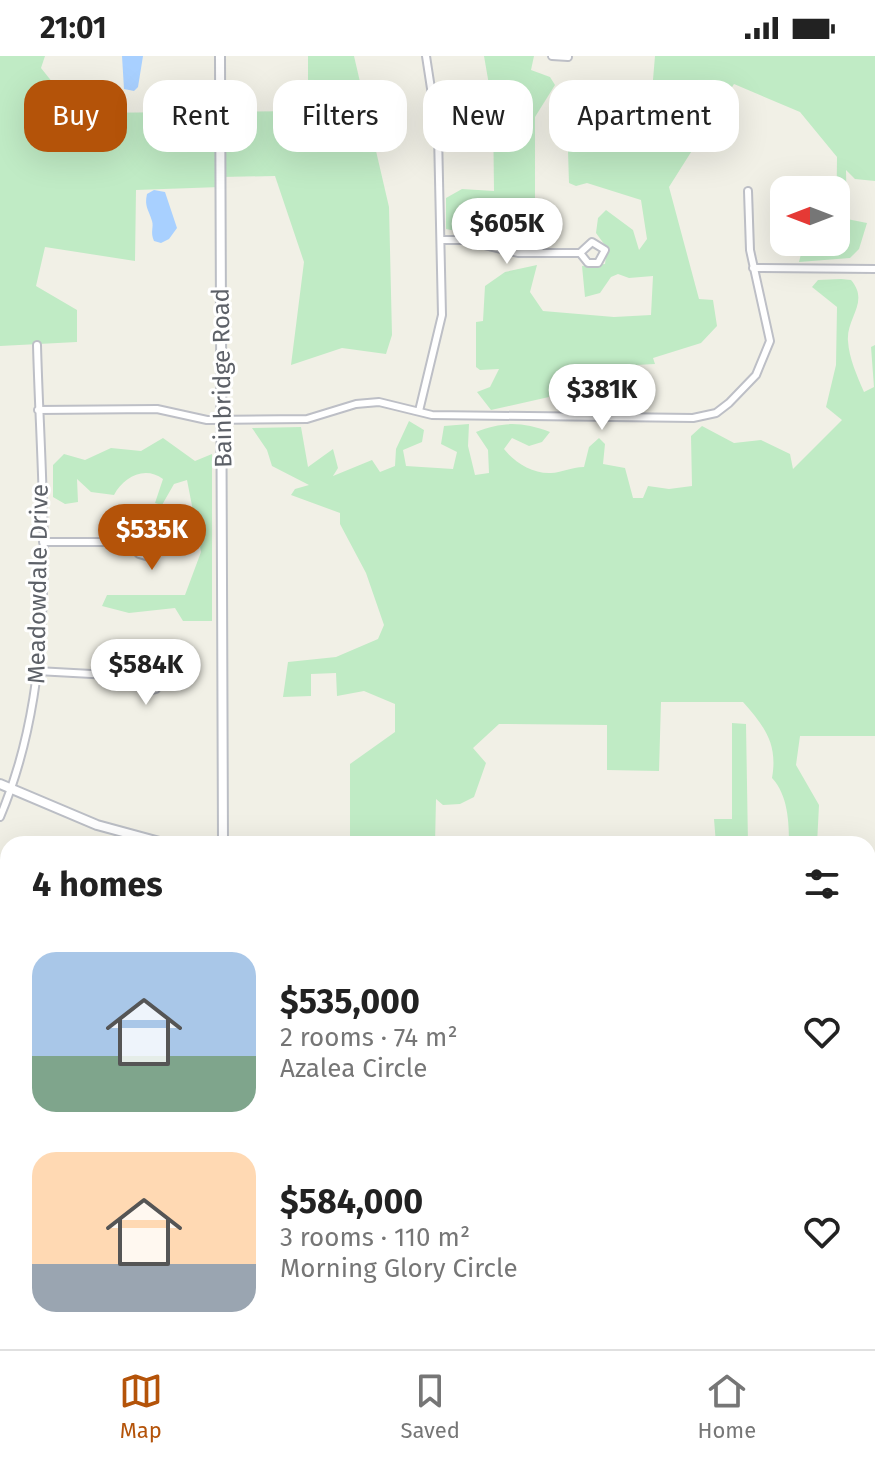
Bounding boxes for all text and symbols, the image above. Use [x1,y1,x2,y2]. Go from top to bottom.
text: 21:01 [40,10,107,46]
chip: Buy [24,80,127,152]
chip: Rent [143,80,257,152]
chip: Filters [273,80,407,152]
chip: New [423,80,533,152]
chip: Apartment [549,80,739,152]
north arrow [770,176,850,256]
map controls [770,176,850,256]
pin: $605K [451,198,563,266]
text: $605K [470,208,544,239]
street label: Bainbridge Road [206,288,238,468]
pin: $381K [546,364,658,432]
text: $381K [567,374,637,405]
street label: Meadowdale Drive [22,484,54,684]
pin: $535K [96,504,208,572]
text: $535K [116,514,188,545]
pin: $584K [90,639,202,707]
text: $584K [109,649,183,680]
icon: filters [800,862,844,906]
text: 4 homes [32,864,163,905]
text: $535,000 [280,981,420,1022]
icon: home [96,984,192,1080]
icon: heart [800,1010,844,1054]
text: 2 rooms · 74 m² [280,1022,458,1053]
text: Azalea Circle [280,1053,427,1084]
text: $584,000 [280,1181,423,1222]
icon: home [96,1184,192,1280]
icon: heart [800,1210,844,1254]
text: 3 rooms · 110 m² [280,1222,470,1253]
text: Morning Glory Circle [280,1253,518,1284]
tab: Map [119,1369,163,1444]
tab: Saved [400,1369,460,1444]
tab: Home [698,1369,756,1444]

